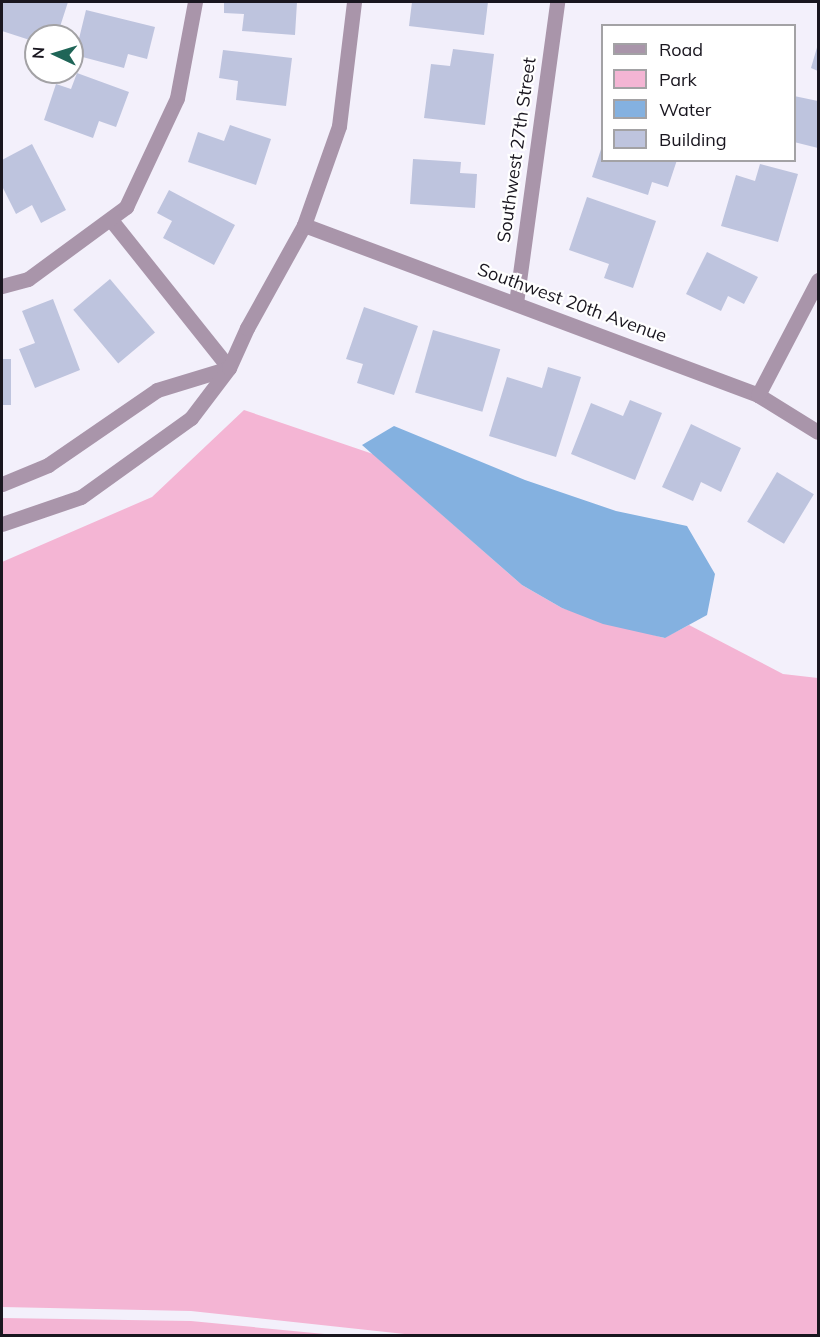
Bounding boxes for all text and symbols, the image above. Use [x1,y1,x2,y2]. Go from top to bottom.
north arrow [24,24,84,84]
legend [601,24,796,162]
text: Road [659,38,703,61]
text: N [28,46,48,60]
street label: Southwest 27th Street [493,56,541,244]
text: Park [659,68,697,91]
text: Water [659,98,711,121]
text: Building [659,128,727,151]
street label: Southwest 20th Avenue [475,259,669,347]

